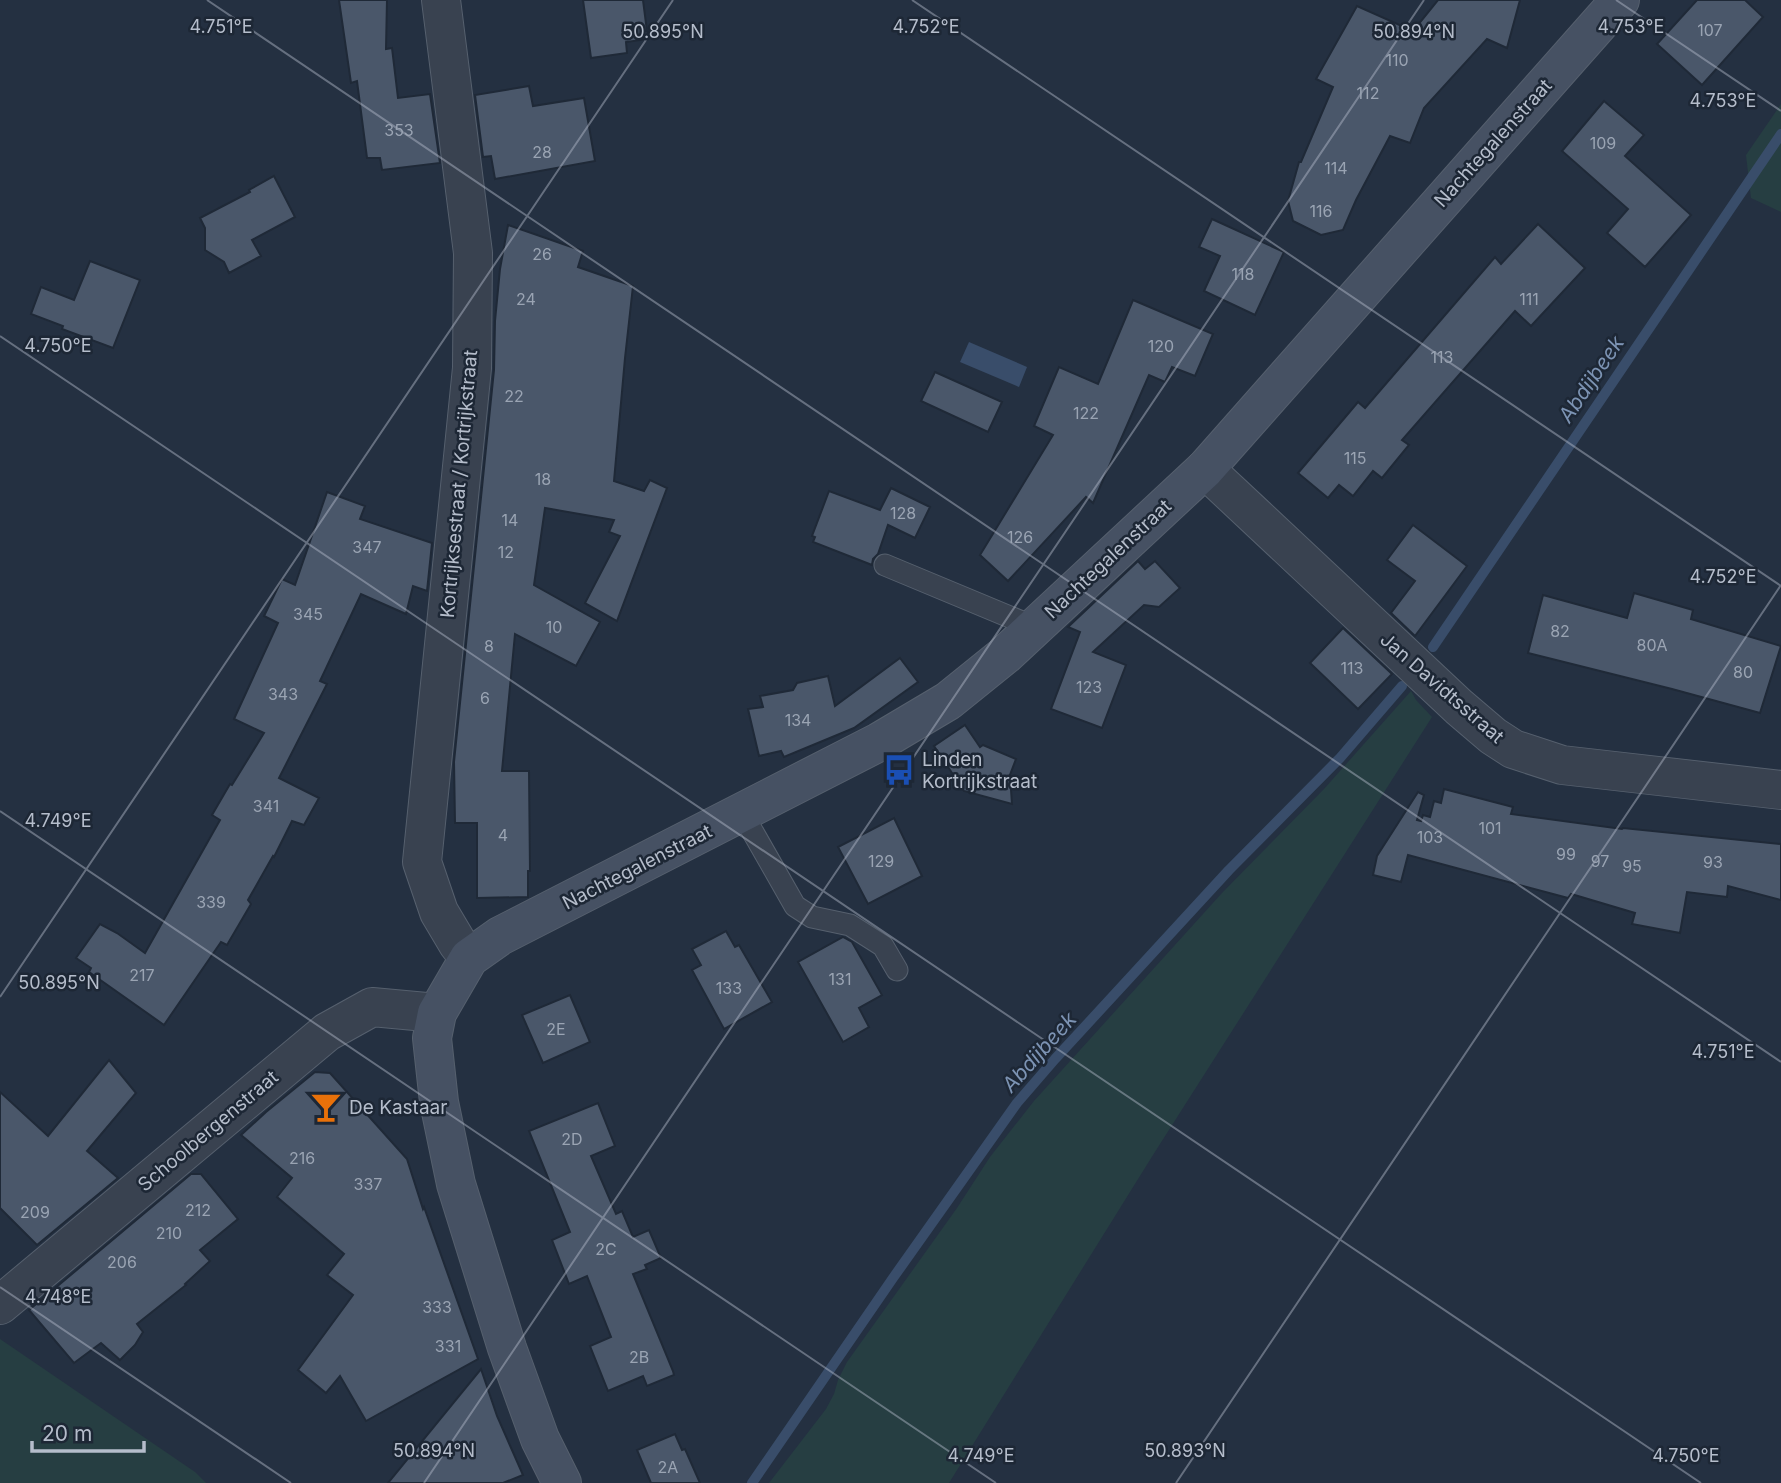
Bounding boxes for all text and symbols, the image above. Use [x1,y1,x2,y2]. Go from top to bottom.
text: 4.751°E [189,16,253,37]
text: 4.752°E [893,16,959,37]
text: 4.753°E [1598,16,1664,37]
house number: 107 [1697,20,1723,40]
text: 50.895°N [622,21,704,42]
text: 50.894°N [1373,21,1455,42]
house number: 110 [1385,50,1409,70]
street label: Nachtegalenstraat [1429,74,1557,212]
house number: 112 [1357,83,1379,103]
text: 4.753°E [1690,90,1756,111]
house number: 353 [384,120,414,140]
house number: 109 [1590,133,1616,153]
house number: 28 [532,142,552,162]
house number: 114 [1324,158,1348,178]
house number: 116 [1310,201,1332,221]
house number: 26 [532,244,552,264]
house number: 118 [1232,264,1254,284]
house number: 24 [516,289,536,309]
house number: 111 [1519,289,1539,309]
water label: Abdijbeek [1552,331,1629,428]
text: 4.750°E [24,335,92,356]
house number: 120 [1148,336,1174,356]
house number: 113 [1431,347,1453,367]
street label: Kortrijksestraat / Kortrijkstraat [436,349,482,619]
house number: 22 [504,386,524,406]
house number: 122 [1073,403,1099,423]
house number: 115 [1344,448,1366,468]
house number: 18 [535,469,551,489]
street label: Nachtegalenstraat [1040,495,1176,623]
house number: 128 [890,503,916,523]
house number: 14 [502,510,518,530]
house number: 126 [1007,527,1033,547]
house number: 347 [352,537,382,557]
house number: 12 [498,542,514,562]
text: 4.752°E [1690,566,1756,587]
house number: 345 [293,604,323,624]
house number: 10 [546,617,562,637]
house number: 82 [1550,621,1570,641]
street label: Jan Davidtsstraat [1375,628,1509,748]
house number: 80A [1636,635,1668,655]
house number: 8 [484,636,494,656]
house number: 113 [1341,658,1363,678]
house number: 80 [1733,662,1753,682]
house number: 123 [1076,677,1102,697]
house number: 343 [268,684,298,704]
house number: 6 [480,688,490,708]
house number: 134 [785,710,811,730]
place label: Linden Kortrijkstraat [922,748,1037,793]
bus stop icon: Linden Kortrijkstraat [882,753,916,787]
house number: 341 [253,796,279,816]
text: 4.749°E [25,810,91,831]
house number: 101 [1478,818,1502,838]
street label: Nachtegalenstraat [559,819,715,915]
house number: 4 [498,825,508,845]
house number: 103 [1417,827,1443,847]
house number: 99 [1556,844,1576,864]
house number: 129 [868,851,894,871]
house number: 97 [1591,851,1609,871]
house number: 93 [1703,852,1723,872]
house number: 95 [1622,856,1642,876]
house number: 339 [196,892,226,912]
house number: 217 [129,965,155,985]
house number: 131 [829,969,851,989]
text: 50.895°N [18,972,100,993]
house number: 133 [716,978,742,998]
water label: Abdijbeek [996,1007,1082,1098]
house number: 2E [546,1019,566,1039]
text: 4.751°E [1691,1041,1755,1062]
street label: Schoolbergenstraat [133,1066,283,1196]
bar icon: De Kastaar [309,1090,343,1124]
place label: De Kastaar [349,1096,447,1119]
house number: 2D [561,1129,583,1149]
house number: 216 [289,1148,315,1168]
house number: 337 [354,1174,382,1194]
house number: 212 [185,1200,211,1220]
house number: 209 [20,1202,50,1222]
house number: 210 [156,1223,182,1243]
house number: 2C [595,1239,617,1259]
house number: 206 [107,1252,137,1272]
text: 4.748°E [25,1286,91,1307]
house number: 333 [422,1297,452,1317]
house number: 331 [435,1336,461,1356]
house number: 2B [629,1347,649,1367]
scale bar [32,1410,144,1454]
text: 20 m [42,1421,92,1446]
text: 50.894°N [393,1440,475,1461]
text: 50.893°N [1144,1440,1226,1461]
text: 4.749°E [948,1445,1014,1466]
text: 4.750°E [1652,1445,1720,1466]
house number: 2A [658,1457,678,1477]

